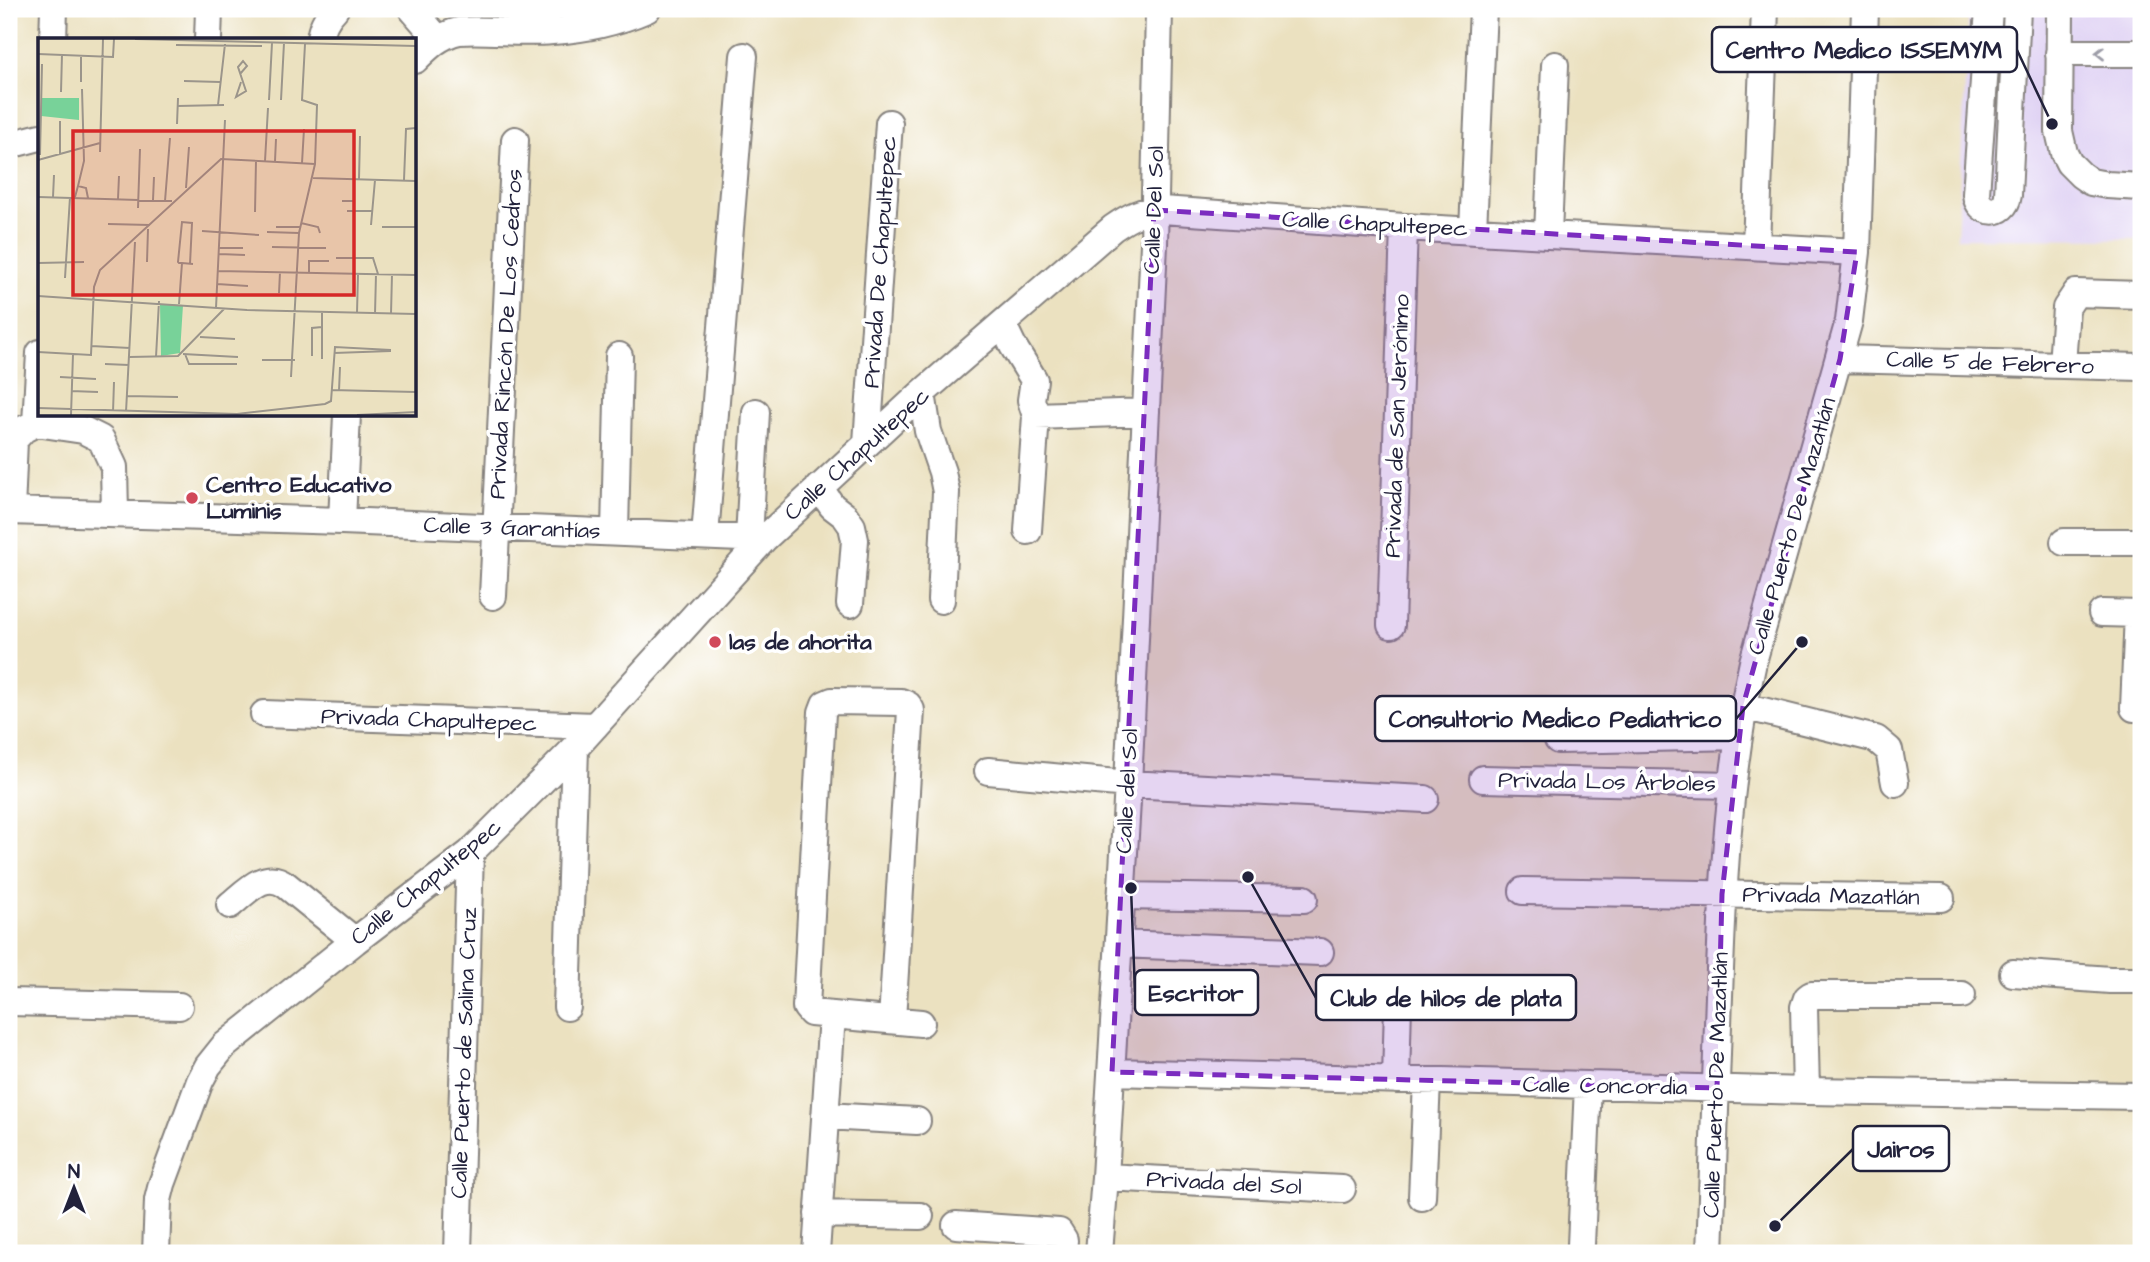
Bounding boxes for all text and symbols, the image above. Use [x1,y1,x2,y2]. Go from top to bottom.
callout: Centro Medico ISSEMYM [1712,27,2017,72]
text: Centro Medico ISSEMYM [1726,34,2002,68]
inset map [38,38,416,416]
one-way arrow [2095,45,2105,61]
street label: Privada De Chapultepec [855,135,905,389]
street label: Calle Del Sol [1136,145,1172,275]
street label: Privada Rincón De Los Cedros [481,168,531,500]
street label: Calle Chapultepec [1281,203,1469,245]
street label: Privada de San Jerónimo [1376,294,1418,558]
street label: Calle 5 de Febrero [1886,343,2094,383]
street label: Calle Chapultepec [777,380,937,528]
street label: Calle Puerto De Mazatlán [1740,394,1844,658]
place label: Centro Educativo Luminis [206,469,391,527]
marker: Centro Educativo Luminis [184,490,200,506]
street label: Calle 3 Garantías [423,509,601,547]
place label: las de ahorita [729,626,872,658]
marker: las de ahorita [707,634,723,650]
callout: Consultorio Medico Pediatrico [1375,696,1736,741]
street label: Privada Chapultepec [320,700,538,740]
text: Consultorio Medico Pediatrico [1389,703,1722,737]
street label: Calle del Sol [1108,728,1146,854]
street label: Privada Los Árboles [1498,764,1716,800]
street label: Calle Chapultepec [344,811,508,953]
street label: Privada Mazatlán [1742,878,1920,914]
street label: Calle Puerto de Salina Cruz [443,906,485,1199]
street label: Calle Puerto De Mazatlán [1695,951,1737,1219]
callout: Escritor [1135,970,1258,1015]
callout: Club de hilos de plata [1316,975,1576,1020]
text: Escritor [1149,977,1244,1011]
text: Club de hilos de plata [1330,982,1563,1016]
street label: Calle Concordia [1522,1069,1688,1103]
callout: Jairos [1853,1126,1949,1171]
text: Jairos [1866,1133,1935,1167]
north arrow [38,1154,108,1224]
text: N [68,1159,80,1186]
street label: Privada del Sol [1145,1163,1303,1203]

